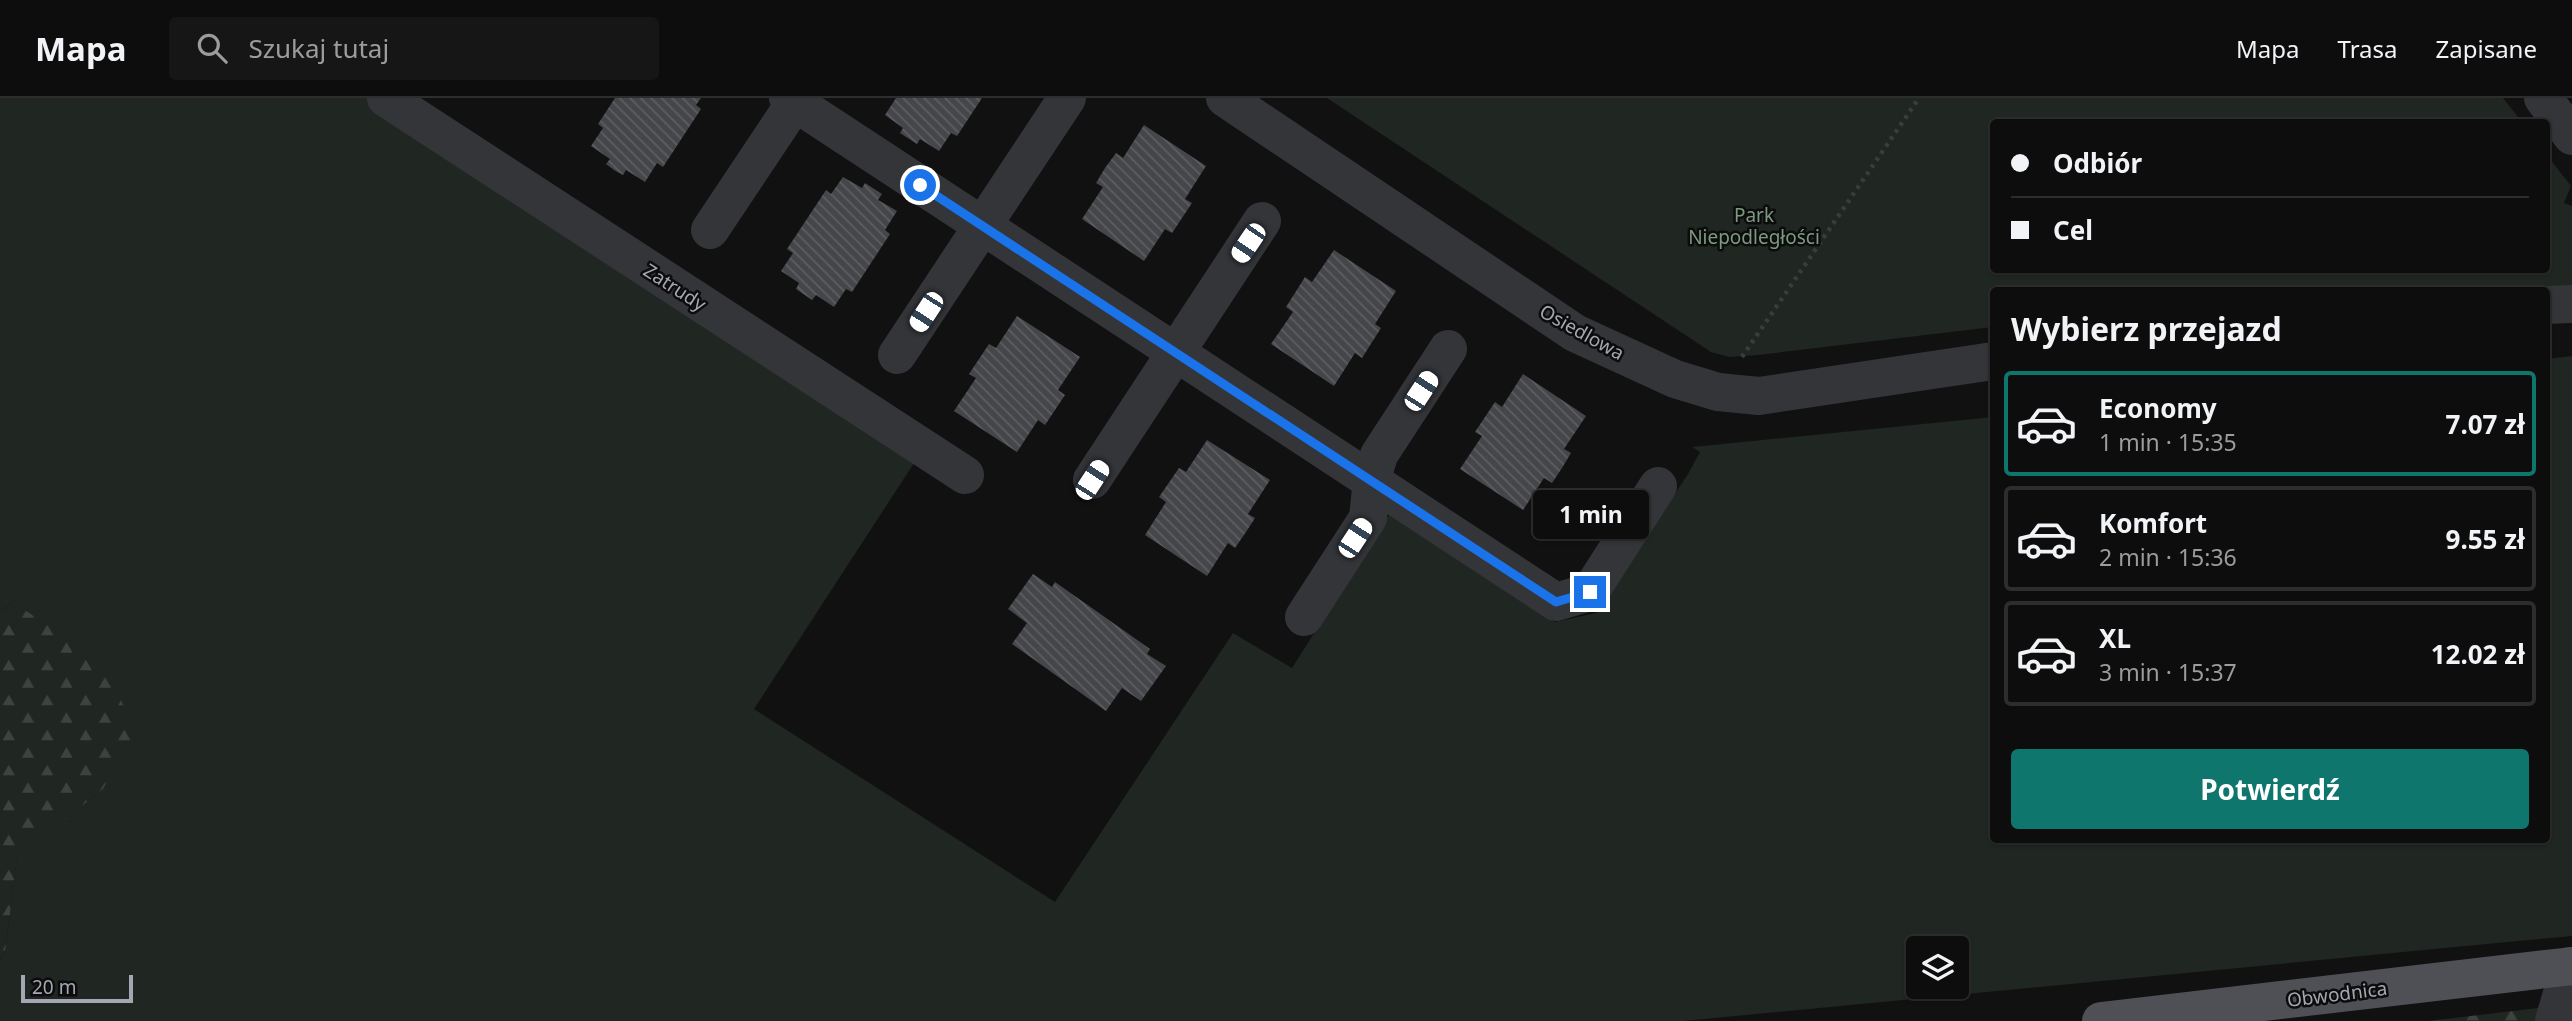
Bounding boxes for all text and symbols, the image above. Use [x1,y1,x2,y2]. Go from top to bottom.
search box [169,17,659,80]
text: Mapa [35,26,127,71]
icon: search [193,29,231,67]
text: Szukaj tutaj [249,30,389,66]
text: Mapa [2236,32,2300,65]
text: Trasa [2338,32,2398,65]
text: Zapisane [2436,32,2537,65]
text: Odbiór [2053,145,2142,181]
route start [904,169,936,201]
park label: Park Niepodległości [1688,202,1820,250]
text: Cel [2053,212,2093,248]
car [1228,220,1269,266]
street label: Zatrudy [639,257,711,317]
car [906,289,947,335]
street label: Osiedlowa [1535,298,1629,366]
text: Wybierz przejazd [2011,307,2282,350]
car [1401,368,1442,414]
text: Economy [2099,390,2217,426]
icon: car [2015,392,2078,455]
text: 7.07 zł [2446,406,2525,442]
text: 1 min · 15:35 [2099,426,2237,458]
car [1072,457,1113,503]
callout: 1 min [1532,490,1648,540]
text: 1 min [1559,498,1623,530]
text: Komfort [2099,505,2207,541]
icon: car [2015,507,2078,570]
car [1335,515,1376,561]
text: 9.55 zł [2446,521,2525,557]
text: 2 min · 15:36 [2099,541,2237,573]
route end [1574,576,1606,608]
text: XL [2099,620,2131,656]
icon: car [2015,622,2078,685]
text: 12.02 zł [2431,636,2525,672]
text: 3 min · 15:37 [2099,656,2237,688]
button: Potwierdź [2011,749,2529,829]
map controls [1906,936,1969,999]
button: layers [1906,936,1969,999]
scale bar [21,972,133,1004]
text: 20 m [32,974,76,1000]
street label: Obwodnica [2285,975,2389,1013]

